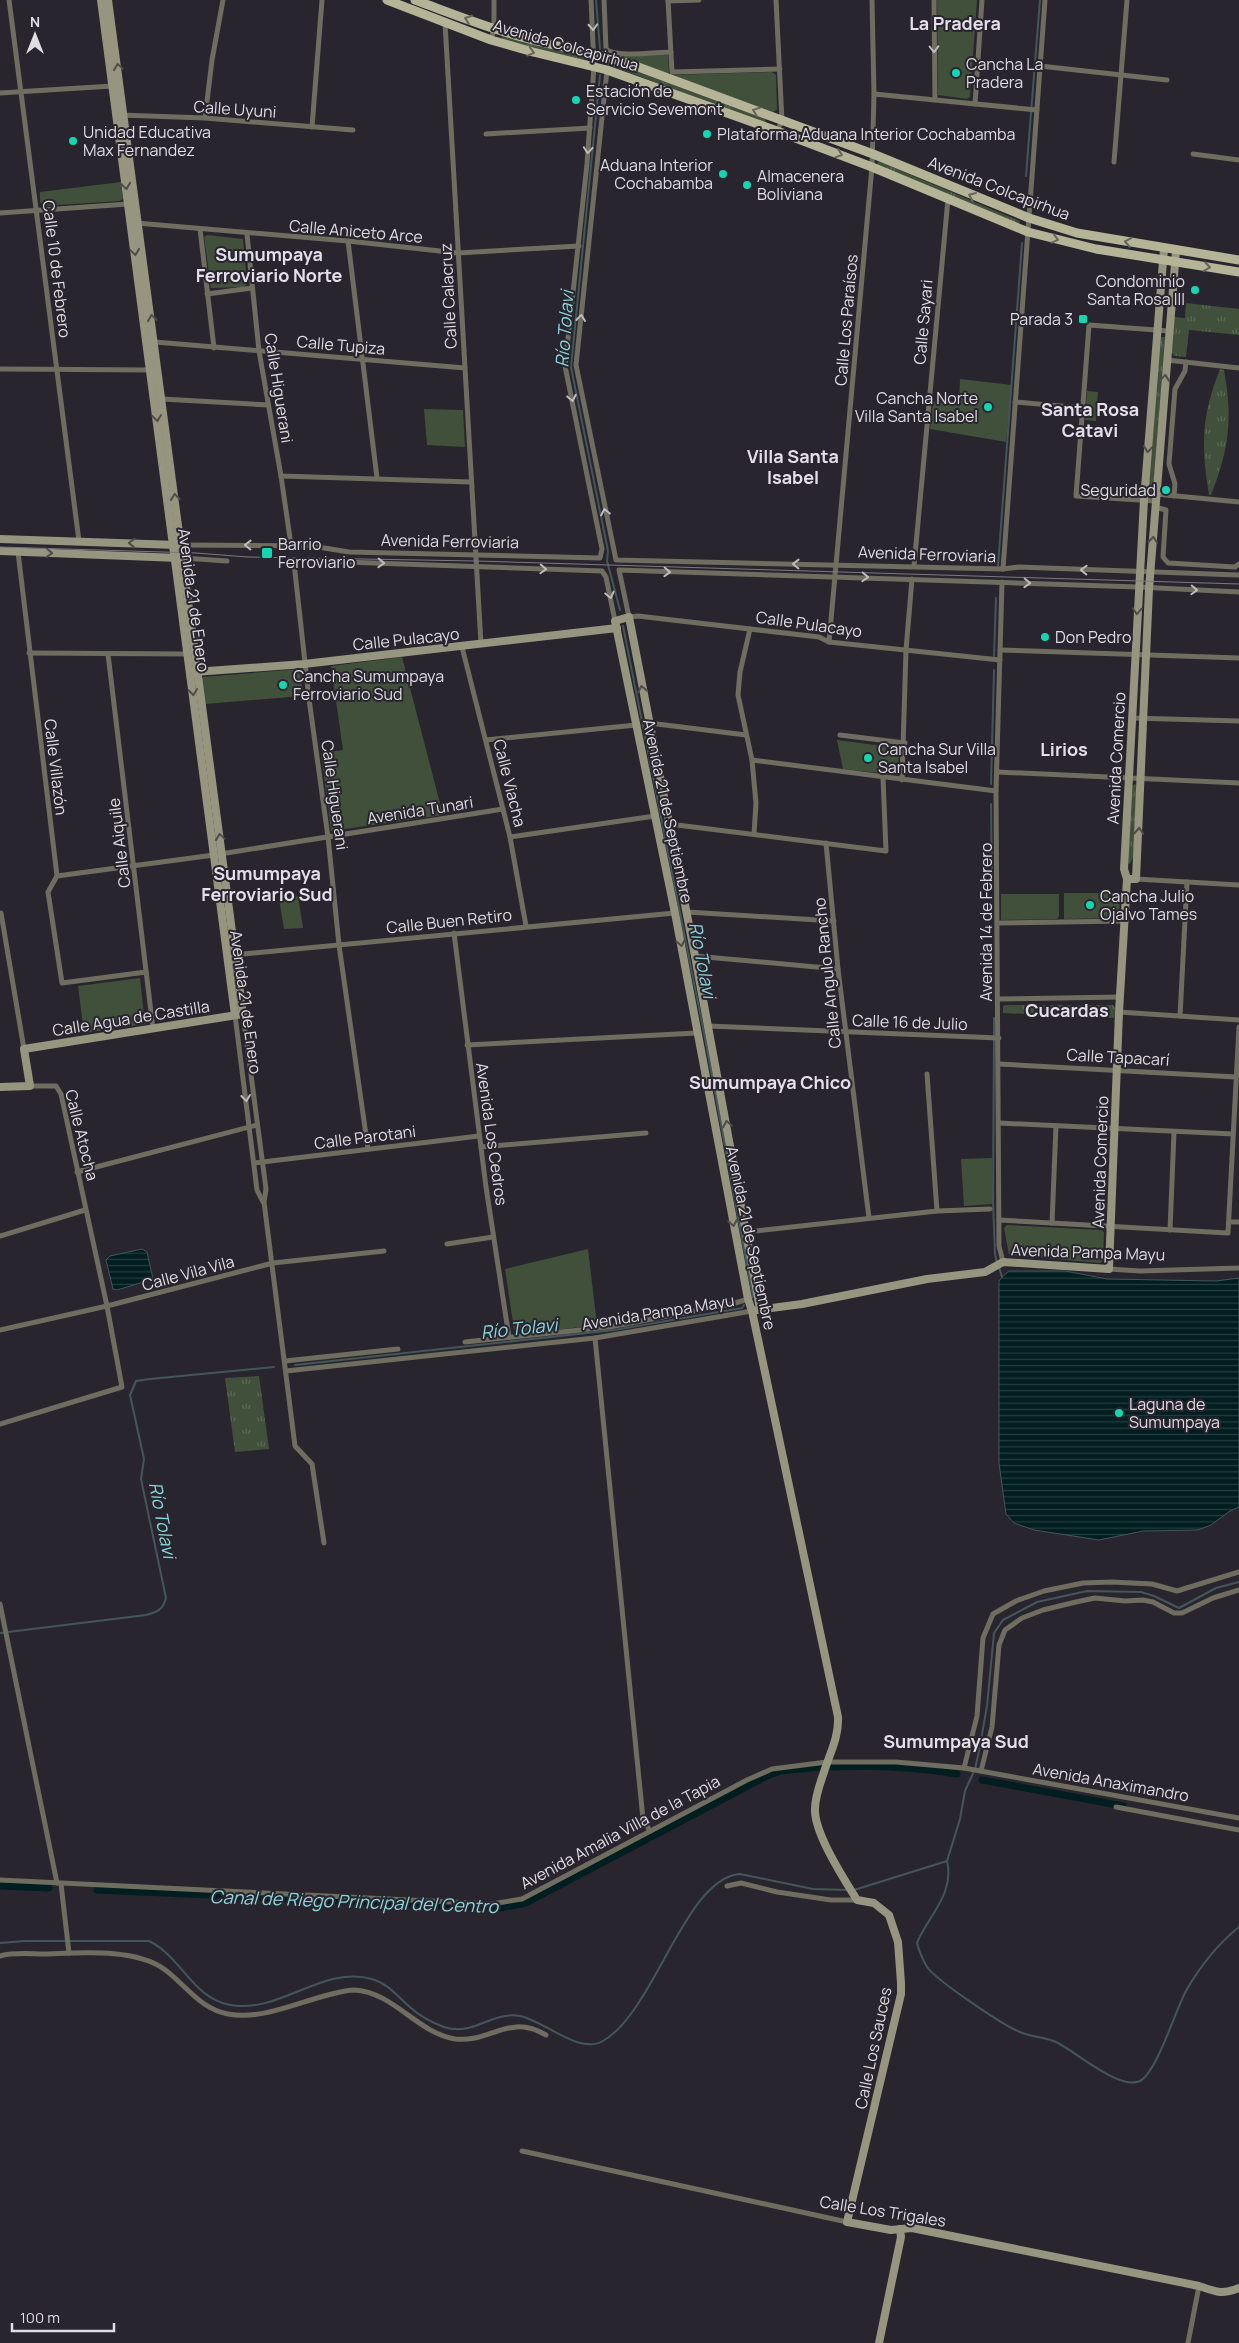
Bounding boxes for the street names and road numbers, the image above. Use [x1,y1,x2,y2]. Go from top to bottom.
street label: Avenida Colcapirhua [491,14,641,76]
street label: Calle Uyuni [193,95,277,123]
street label: Avenida Colcapirhua [925,151,1073,225]
street label: Calle 10 de Febrero [38,199,76,339]
street label: Calle Aniceto Arce [288,214,424,248]
street label: Calle Calacruz [434,243,462,349]
street label: Calle Los Paraísos [829,253,863,387]
street label: Calle Sayari [908,279,938,365]
street label: Calle Tupiza [296,330,386,360]
street label: Calle Higuerani [259,331,299,445]
street label: Avenida 21 de Enero [173,527,215,673]
street label: Avenida Ferroviaria [381,529,519,553]
street label: Avenida Ferroviaria [858,541,996,567]
street label: Calle Pulacayo [755,606,863,642]
street label: Calle Pulacayo [352,622,460,656]
street label: Avenida Comercio [1102,691,1130,825]
street label: Avenida 21 de Septiembre [638,717,698,905]
street label: Calle Villazón [39,718,73,816]
street label: Calle Viacha [488,737,532,829]
street label: Calle Higuerani [316,739,354,851]
street label: Avenida Tunari [365,791,475,829]
street label: Calle Aiquile [103,797,135,889]
street label: Avenida 14 de Febrero [975,843,997,1001]
street label: Calle Angulo Rancho [808,896,846,1050]
street label: Calle Buen Retiro [385,903,513,939]
street label: Avenida 21 de Enero [225,929,267,1075]
street label: Calle Agua de Castilla [51,995,211,1041]
street label: Calle 16 de Julio [852,1009,968,1035]
street label: Calle Tapacarí [1066,1043,1170,1071]
street label: Avenida Los Cedros [471,1061,513,1207]
street label: Calle Atocha [60,1087,104,1183]
street label: Avenida Comercio [1087,1095,1113,1229]
street label: Calle Parotani [313,1120,417,1154]
street label: Avenida 21 de Septiembre [721,1144,781,1332]
street label: Avenida Pampa Mayu [1010,1238,1166,1266]
street label: Calle Vila Vila [139,1250,237,1296]
street label: Avenida Pampa Mayu [580,1289,736,1335]
street label: Avenida Anaximandro [1031,1757,1191,1807]
street label: Avenida Amalia Villa de la Tapia [516,1770,724,1894]
street label: Calle Los Sauces [849,1985,897,2111]
street label: Calle Los Trigales [818,2190,948,2232]

